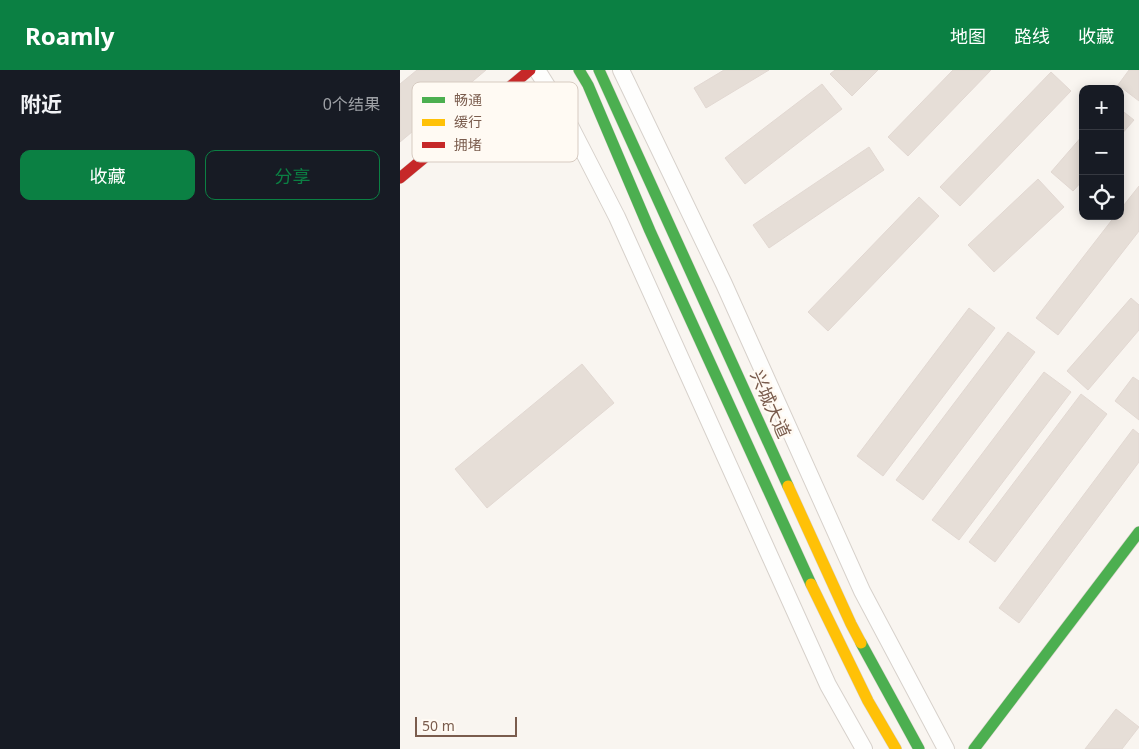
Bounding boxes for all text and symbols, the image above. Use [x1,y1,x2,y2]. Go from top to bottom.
text: Roamly [25,19,114,52]
text: 地图 [950,24,986,48]
text: 路线 [1014,24,1050,48]
text: 收藏 [1078,24,1114,48]
legend [412,82,578,162]
map controls [1079,85,1124,220]
button: + [1079,85,1124,130]
text: 附近 [20,90,62,118]
text: 畅通 [454,90,482,109]
text: 0个结果 [323,93,380,115]
text: 缓行 [454,112,482,131]
button: − [1079,130,1124,175]
text: 拥堵 [454,135,482,154]
button: 收藏 [20,150,195,200]
button: 分享 [205,150,380,200]
button: locate [1079,175,1124,220]
street label: 兴城大道 [745,366,797,442]
scale bar [415,714,518,737]
text: 50 m [422,716,455,735]

